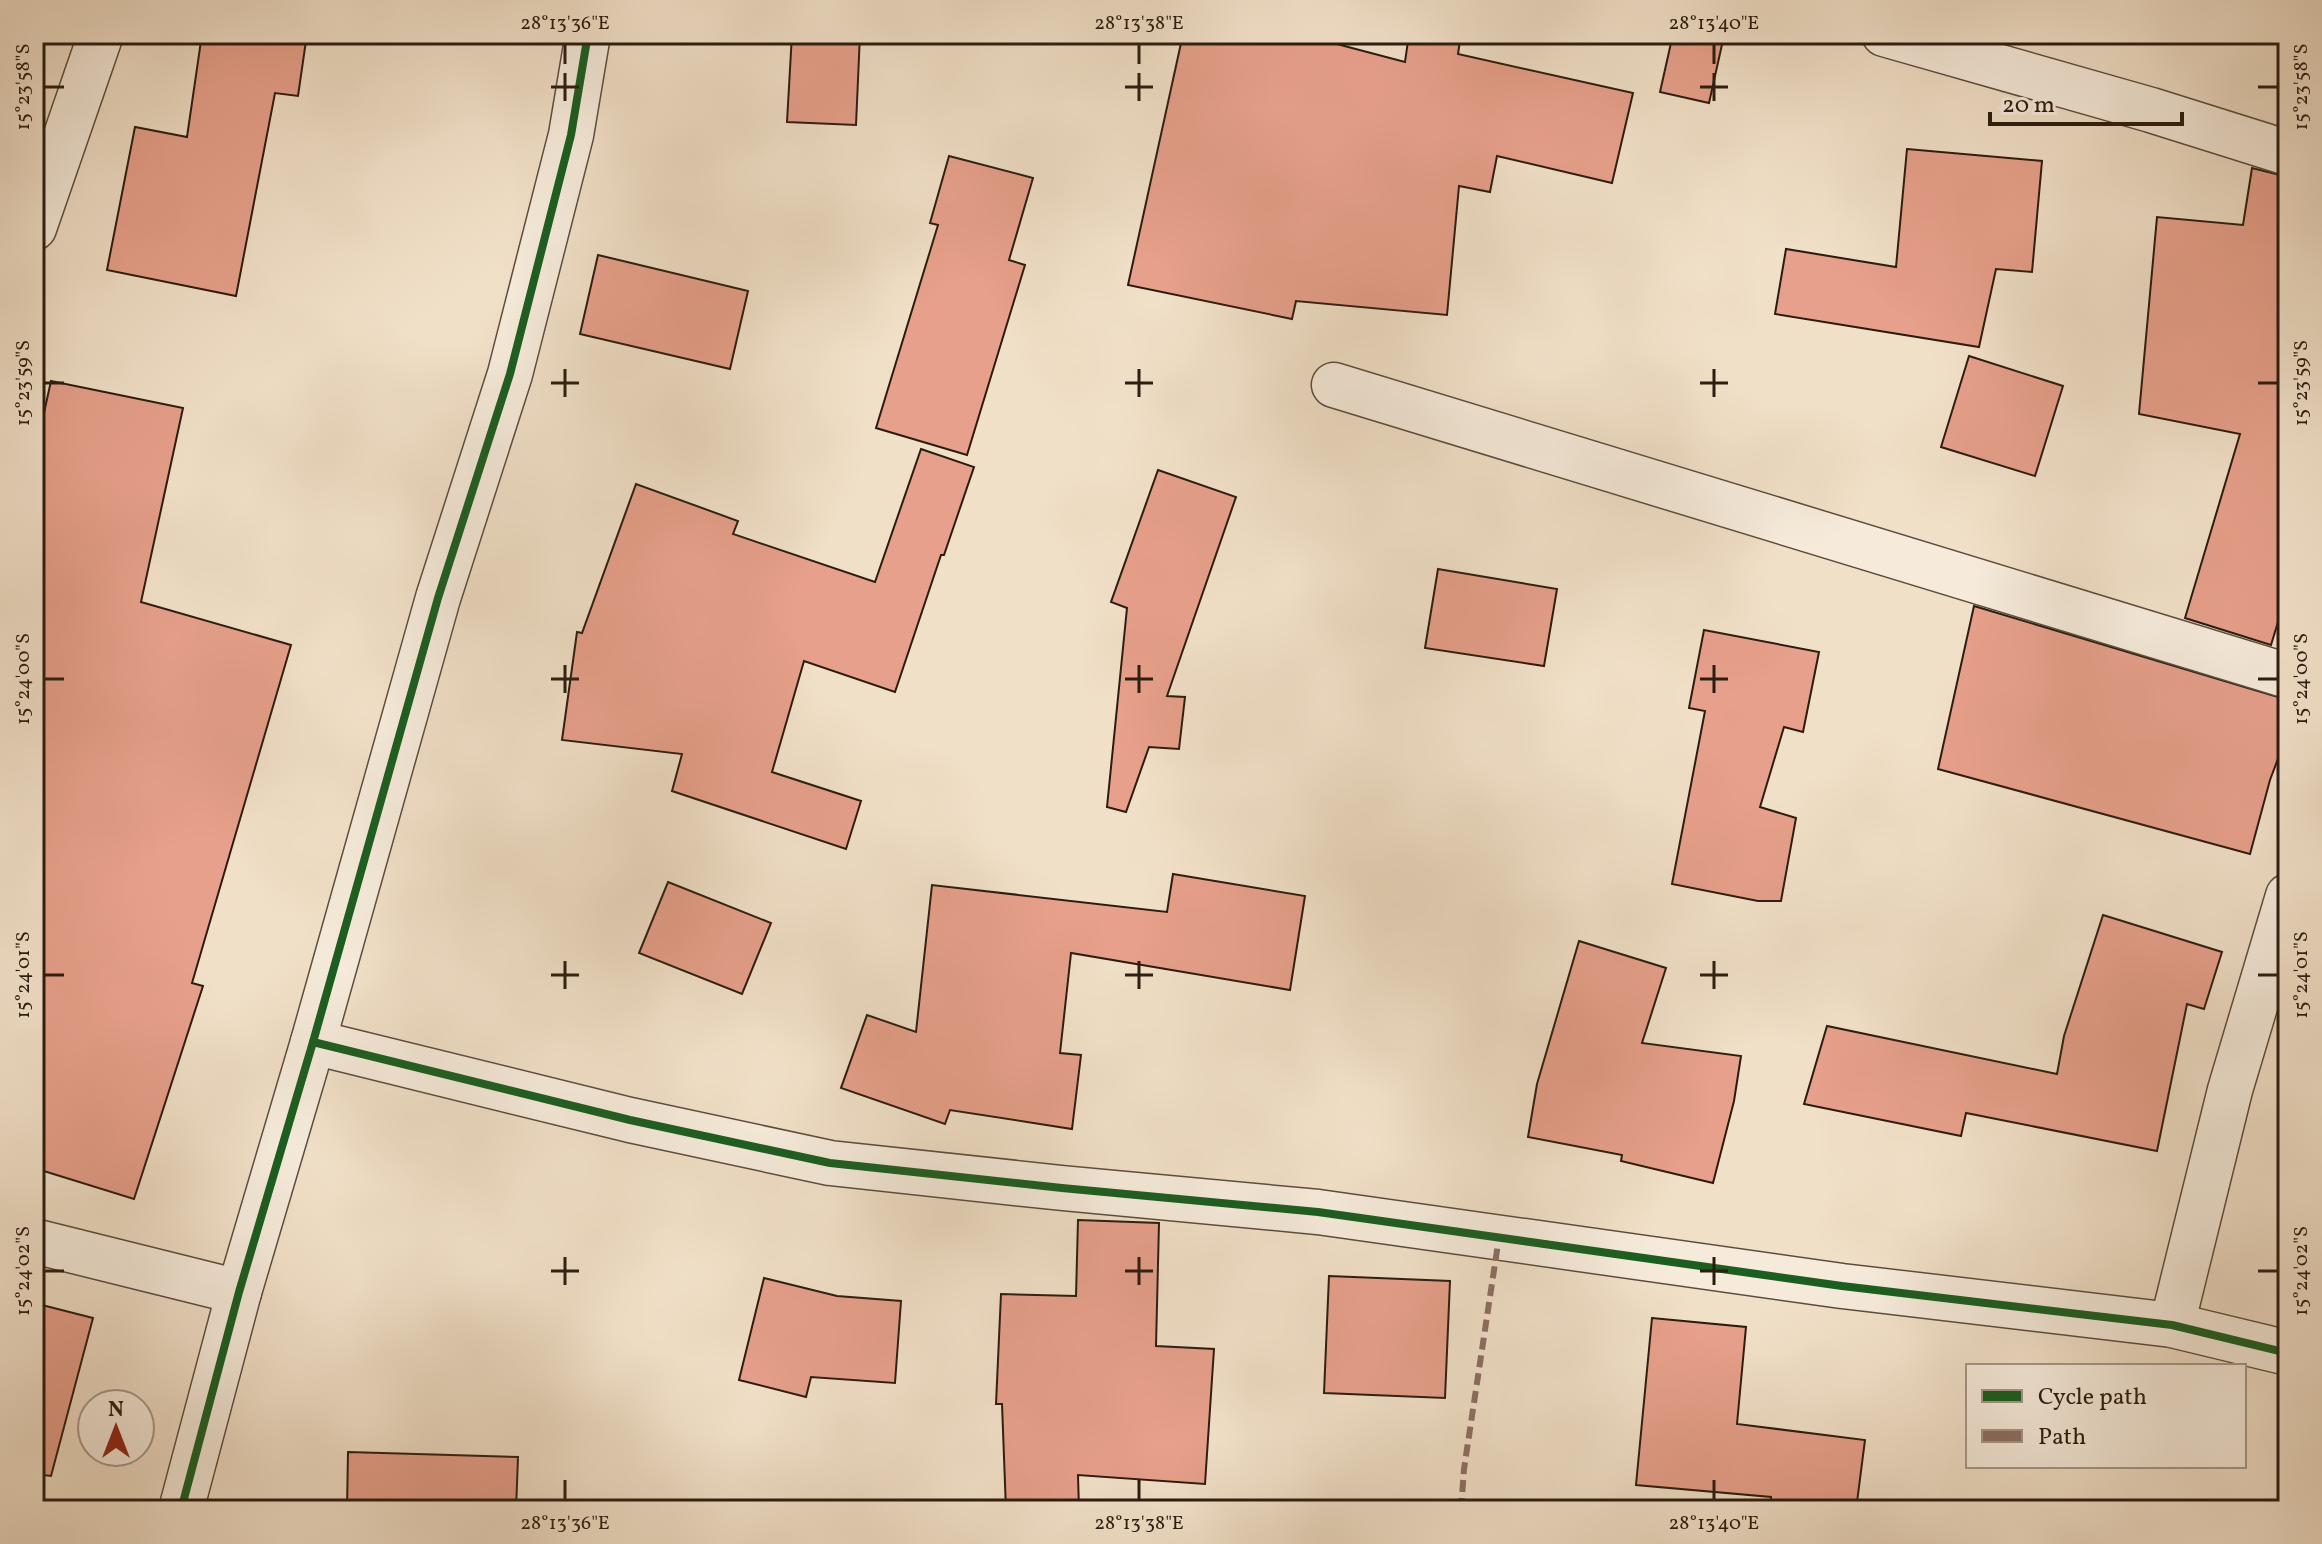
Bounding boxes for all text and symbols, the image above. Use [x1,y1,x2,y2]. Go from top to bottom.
text: 28°13'36"E [520,10,610,38]
text: 28°13'38"E [1094,10,1184,38]
text: 28°13'40"E [1669,10,1759,38]
text: 15°23'58"S [10,44,38,130]
text: 15°23'58"S [2288,44,2316,130]
scale bar [1990,76,2182,126]
text: 20 m [2002,89,2055,123]
text: 15°23'59"S [10,340,38,426]
text: 15°23'59"S [2288,340,2316,426]
text: 15°24'00"S [10,633,38,725]
text: 15°24'00"S [2288,633,2316,725]
text: 15°24'01"S [10,931,38,1019]
text: 15°24'01"S [2288,931,2316,1019]
text: 15°24'02"S [10,1226,38,1316]
text: 15°24'02"S [2288,1226,2316,1316]
legend [1966,1364,2246,1468]
text: Cycle path [2038,1381,2147,1415]
north arrow [76,1388,156,1468]
text: N [108,1395,124,1426]
text: Path [2038,1421,2086,1455]
text: 28°13'36"E [520,1510,610,1538]
text: 28°13'38"E [1094,1510,1184,1538]
text: 28°13'40"E [1669,1510,1759,1538]

